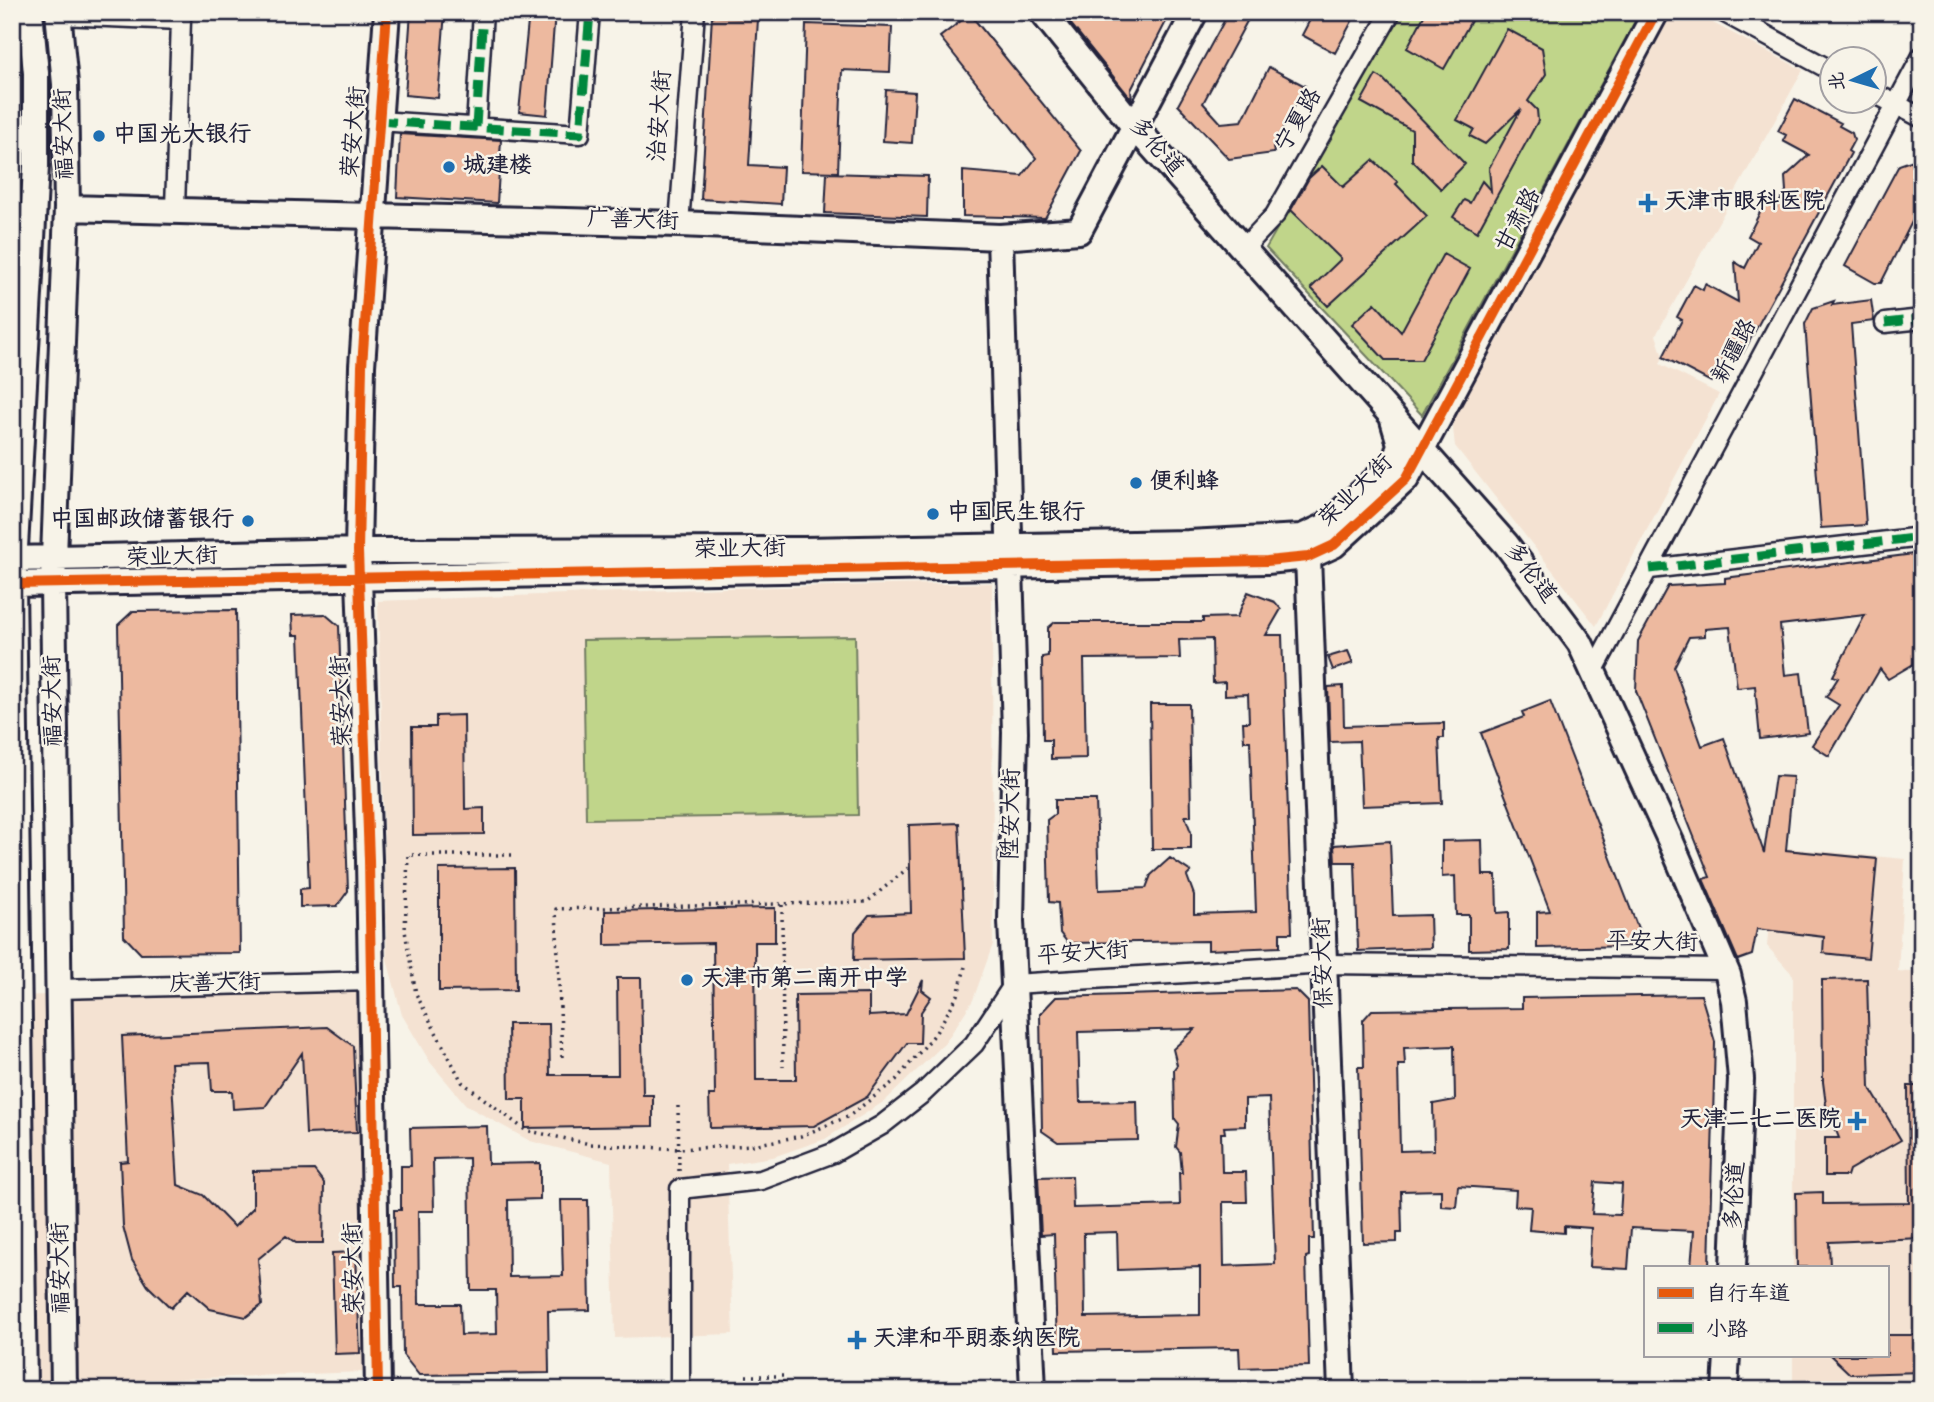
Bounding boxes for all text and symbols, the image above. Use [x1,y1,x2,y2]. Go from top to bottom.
north arrow [1818,46,1888,116]
street label: 治安大街 [642,69,682,163]
text: 北 [1825,71,1854,92]
street label: 宁夏路 [1268,83,1332,159]
street label: 荣安大街 [336,85,376,179]
street label: 福安大街 [48,87,84,181]
street label: 多伦道 [1120,111,1190,185]
place label: 中国光大银行 [113,120,251,153]
marker: 中国光大银行 [91,128,107,144]
place label: 城建楼 [463,151,532,184]
marker: 城建楼 [441,159,457,175]
street label: 甘肃路 [1489,183,1551,259]
place label: 天津市眼科医院 [1664,187,1825,220]
marker: 天津市眼科医院 [1638,193,1658,213]
street label: 广善大街 [586,204,680,240]
street label: 新疆路 [1705,314,1767,390]
street label: 荣业大街 [1312,448,1402,536]
place label: 便利蜂 [1150,467,1219,500]
marker: 便利蜂 [1128,475,1144,491]
place label: 中国民生银行 [947,498,1085,531]
place label: 中国邮政储蓄银行 [50,505,234,538]
marker: 中国民生银行 [925,506,941,522]
marker: 中国邮政储蓄银行 [240,513,256,529]
street label: 荣业大街 [694,534,786,568]
street label: 多伦道 [1495,537,1563,611]
street label: 荣业大街 [125,541,219,577]
street label: 荣安大街 [325,654,361,748]
street label: 福安大街 [38,655,72,747]
street label: 陞安大街 [996,768,1030,860]
street label: 保安大街 [1307,916,1343,1010]
street label: 平安大街 [1606,927,1698,961]
street label: 平安大街 [1036,935,1130,975]
place label: 天津市第二南开中学 [701,964,908,997]
street label: 庆善大街 [169,968,261,1002]
marker: 天津市第二南开中学 [679,972,695,988]
place label: 天津二七二医院 [1680,1105,1841,1138]
marker: 天津二七二医院 [1847,1111,1867,1131]
street label: 多伦道 [1719,1161,1755,1231]
street label: 福安大街 [46,1222,80,1314]
street label: 荣安大街 [338,1222,372,1314]
legend [1644,1266,1888,1356]
text: 自行车道 [1706,1281,1790,1311]
text: 小路 [1706,1317,1748,1347]
place label: 天津和平朗泰纳医院 [873,1324,1080,1357]
marker: 天津和平朗泰纳医院 [847,1330,867,1350]

